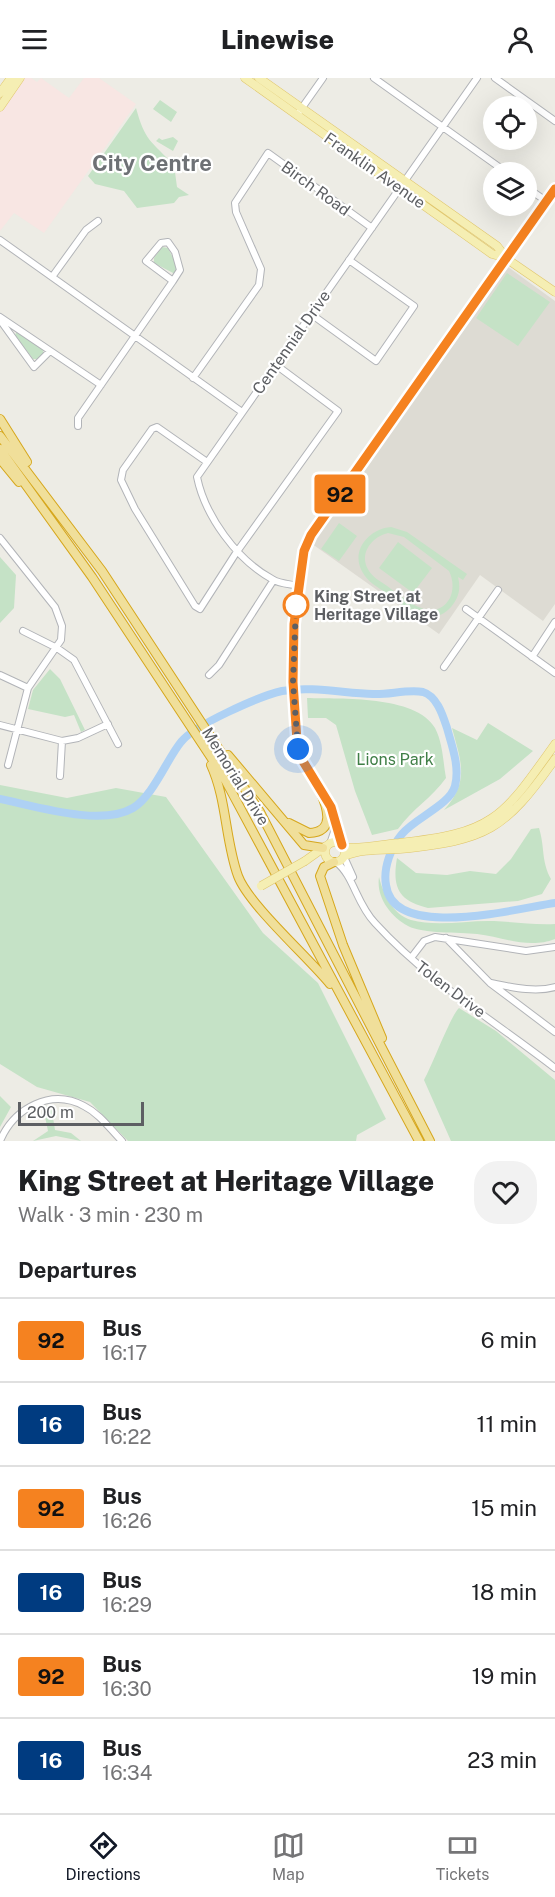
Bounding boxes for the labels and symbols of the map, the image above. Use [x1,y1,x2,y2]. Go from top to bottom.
street label: Franklin Avenue [320,128,429,212]
district label: City Centre [92,150,212,176]
street label: Birch Road [278,157,354,220]
street label: Centennial Drive [249,287,334,398]
line badge: 92 [313,474,367,514]
place label: King Street at Heritage Village [314,587,438,624]
marker: King Street at Heritage Village [283,592,309,618]
street label: Memorial Drive [198,724,273,829]
your location [283,734,313,764]
park label: Lions Park [356,750,434,769]
street label: Tolen Drive [412,957,489,1022]
scale bar [18,1099,144,1126]

